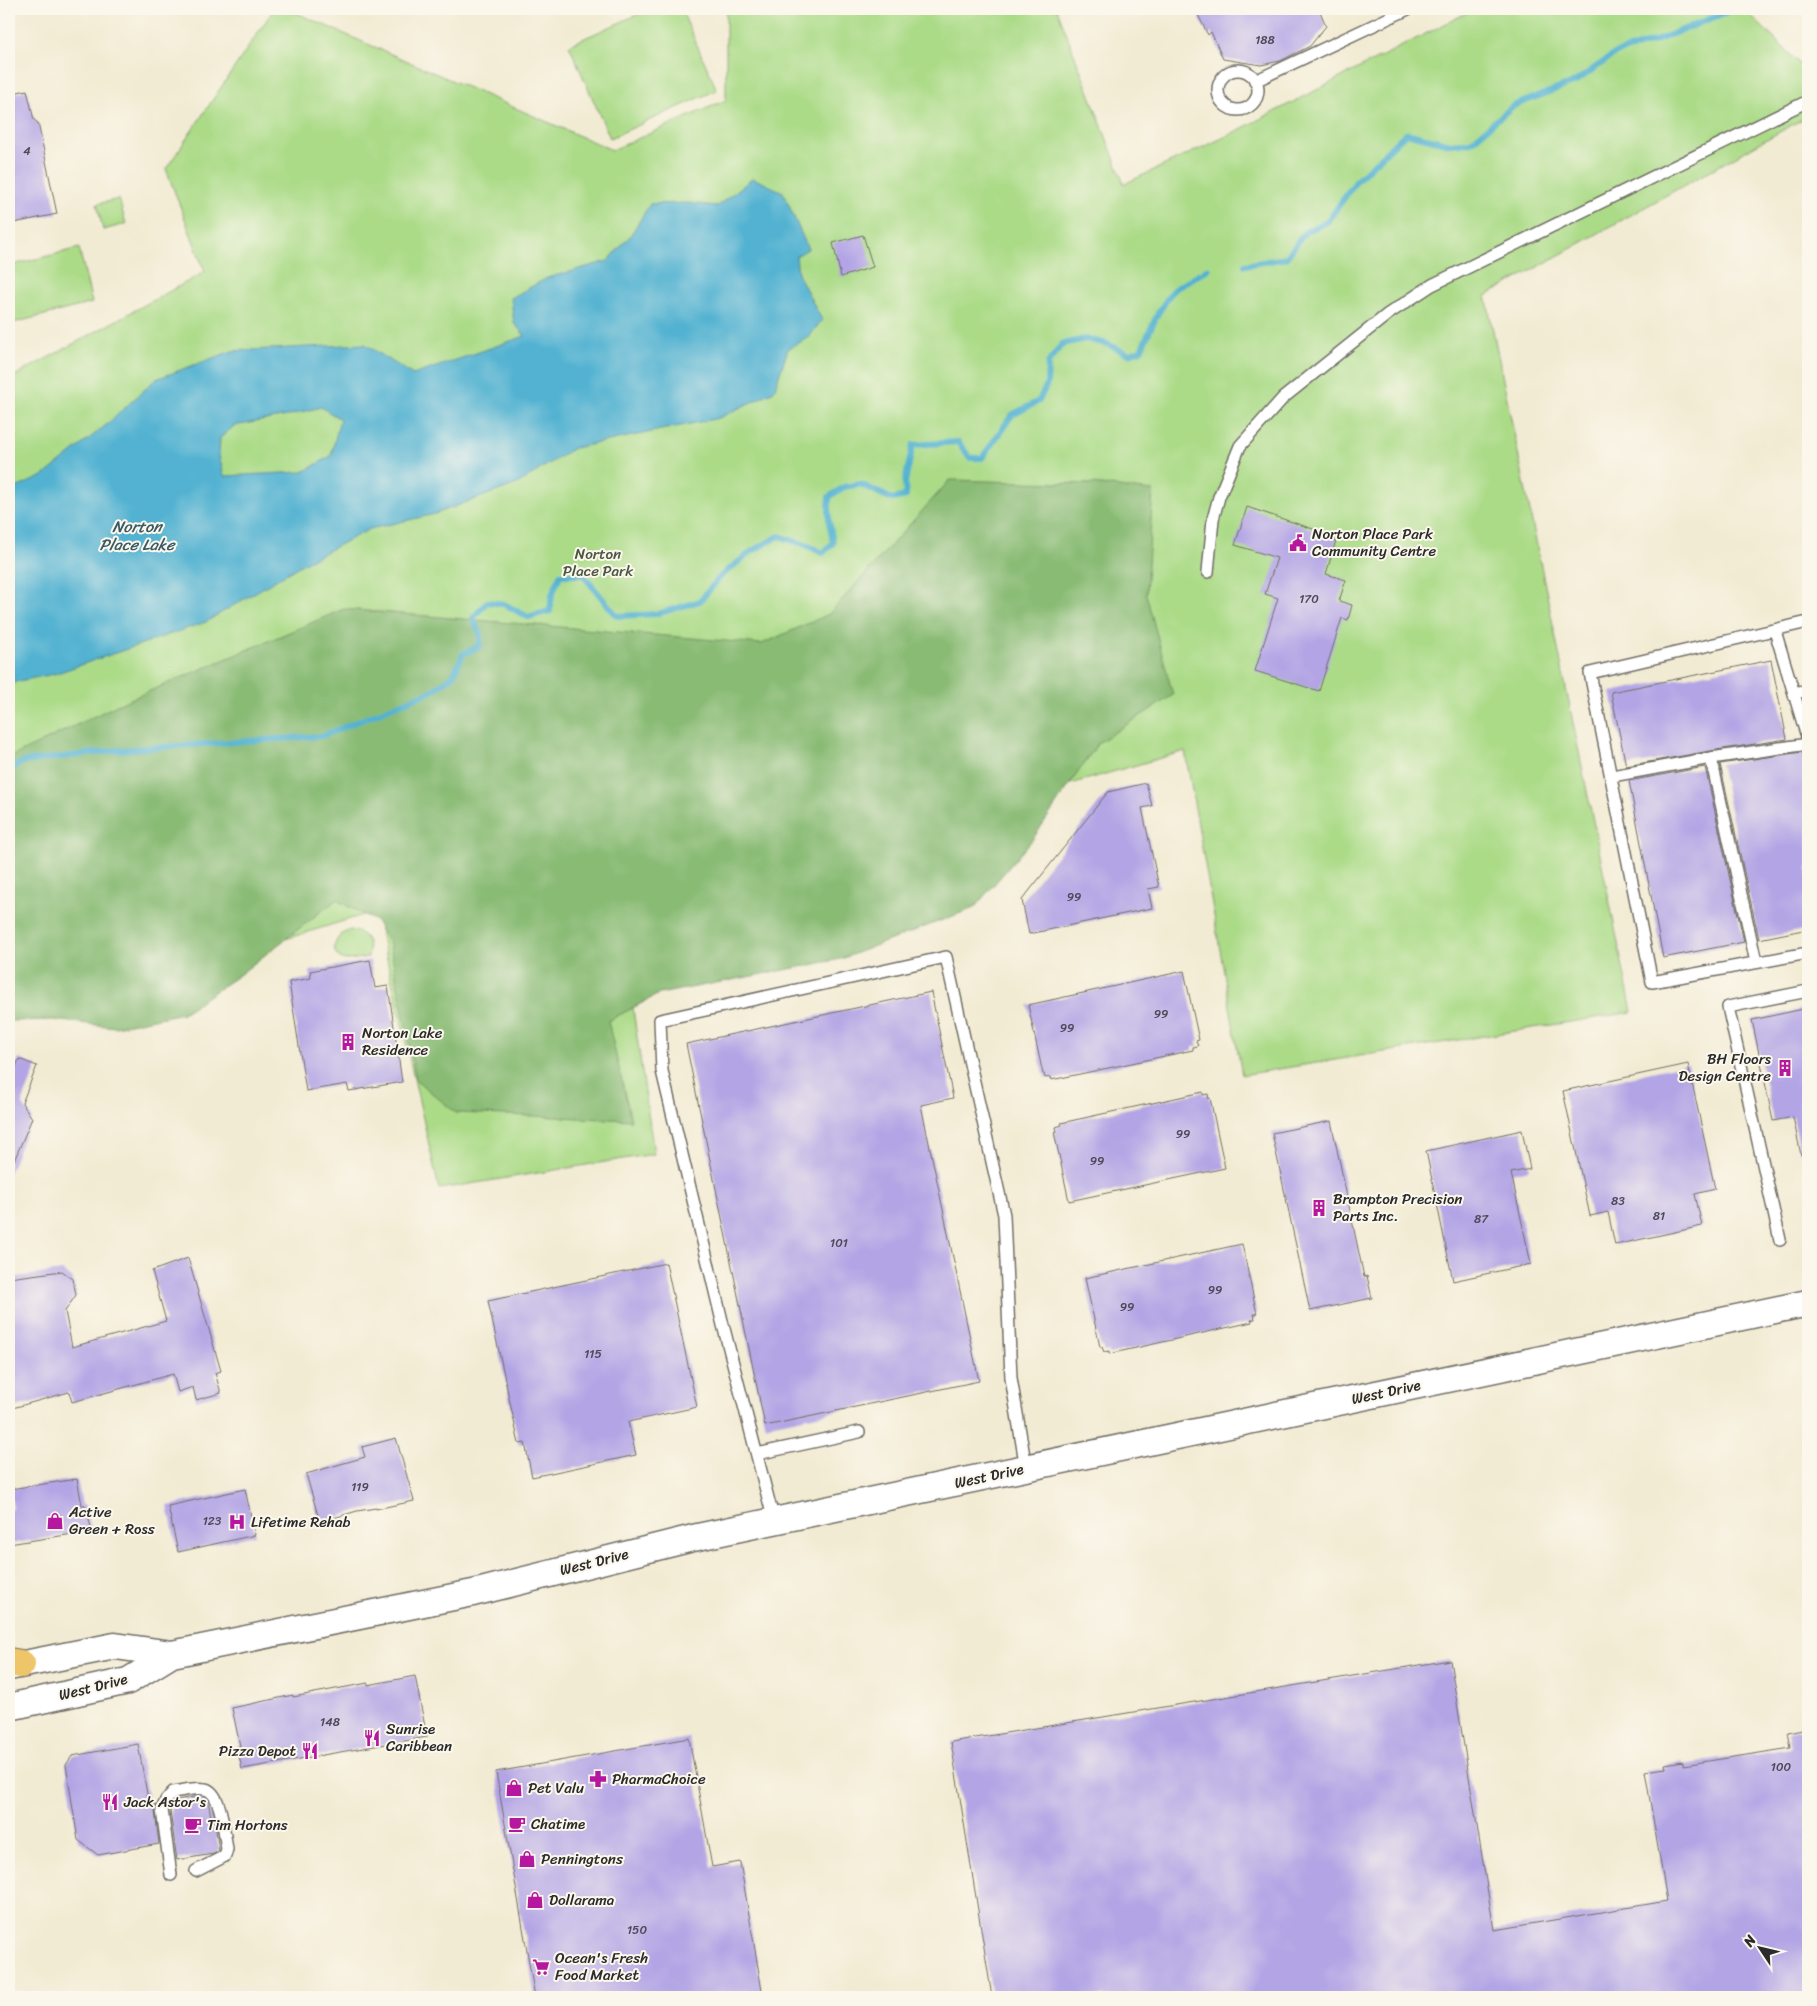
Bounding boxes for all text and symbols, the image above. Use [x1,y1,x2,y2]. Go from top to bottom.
house number: 188 [1255,29,1275,51]
house number: 4 [23,140,31,162]
water label: Norton Place Lake [100,512,176,559]
place label: Norton Place Park Community Centre [1312,521,1437,564]
public building icon: Norton Place Park Community Centre [1288,533,1308,553]
park label: Norton Place Park [563,541,634,584]
house number: 170 [1299,588,1319,610]
house number: 99 [1067,886,1081,908]
house number: 99 [1154,1003,1168,1025]
house number: 99 [1060,1017,1074,1039]
place label: Norton Lake Residence [362,1020,443,1063]
building icon: Norton Lake Residence [338,1032,358,1052]
place label: BH Floors Design Centre [1679,1046,1772,1089]
building icon: BH Floors Design Centre [1775,1058,1795,1078]
house number: 99 [1176,1123,1190,1145]
house number: 99 [1090,1150,1104,1172]
place label: Brampton Precision Parts Inc. [1333,1186,1462,1229]
house number: 83 [1611,1190,1625,1212]
building icon: Brampton Precision Parts Inc. [1309,1198,1329,1218]
house number: 81 [1653,1205,1665,1227]
house number: 87 [1474,1208,1489,1230]
house number: 101 [830,1232,848,1254]
house number: 99 [1208,1279,1222,1301]
house number: 99 [1120,1296,1134,1318]
house number: 115 [584,1343,602,1365]
street label: West Drive [1349,1372,1423,1412]
street label: West Drive [952,1456,1026,1496]
house number: 119 [351,1476,369,1498]
place label: Active Green + Ross [68,1499,155,1542]
place label: Lifetime Rehab [251,1509,350,1535]
house number: 123 [203,1510,222,1532]
shop icon: Active Green + Ross [45,1511,65,1531]
hospital icon: Lifetime Rehab [227,1512,247,1532]
street label: West Drive [557,1541,631,1583]
street label: West Drive [56,1666,130,1708]
house number: 148 [320,1711,340,1733]
place label: Sunrise Caribbean [386,1716,452,1759]
restaurant icon: Sunrise Caribbean [362,1728,382,1748]
place label: Pizza Depot [219,1738,296,1764]
restaurant icon: Pizza Depot [300,1741,320,1761]
house number: 100 [1771,1756,1792,1778]
place label: PharmaChoice [612,1766,706,1792]
pharmacy icon: PharmaChoice [588,1769,608,1789]
place label: Pet Valu [528,1775,584,1801]
shop icon: Pet Valu [504,1778,524,1798]
place label: Jack Astor's [123,1789,207,1815]
restaurant icon: Jack Astor's [100,1792,120,1812]
place label: Chatime [531,1811,585,1837]
place label: Tim Hortons [207,1812,288,1838]
cafe icon: Chatime [507,1814,527,1834]
cafe icon: Tim Hortons [183,1815,203,1835]
place label: Penningtons [541,1846,623,1872]
shop icon: Penningtons [517,1849,537,1869]
place label: Dollarama [549,1887,615,1913]
shop icon: Dollarama [525,1890,545,1910]
house number: 150 [627,1919,647,1941]
north arrow [1734,1924,1784,1974]
text: N [1736,1929,1763,1953]
place label: Ocean's Fresh Food Market [555,1945,648,1988]
supermarket icon: Ocean's Fresh Food Market [531,1957,551,1977]

